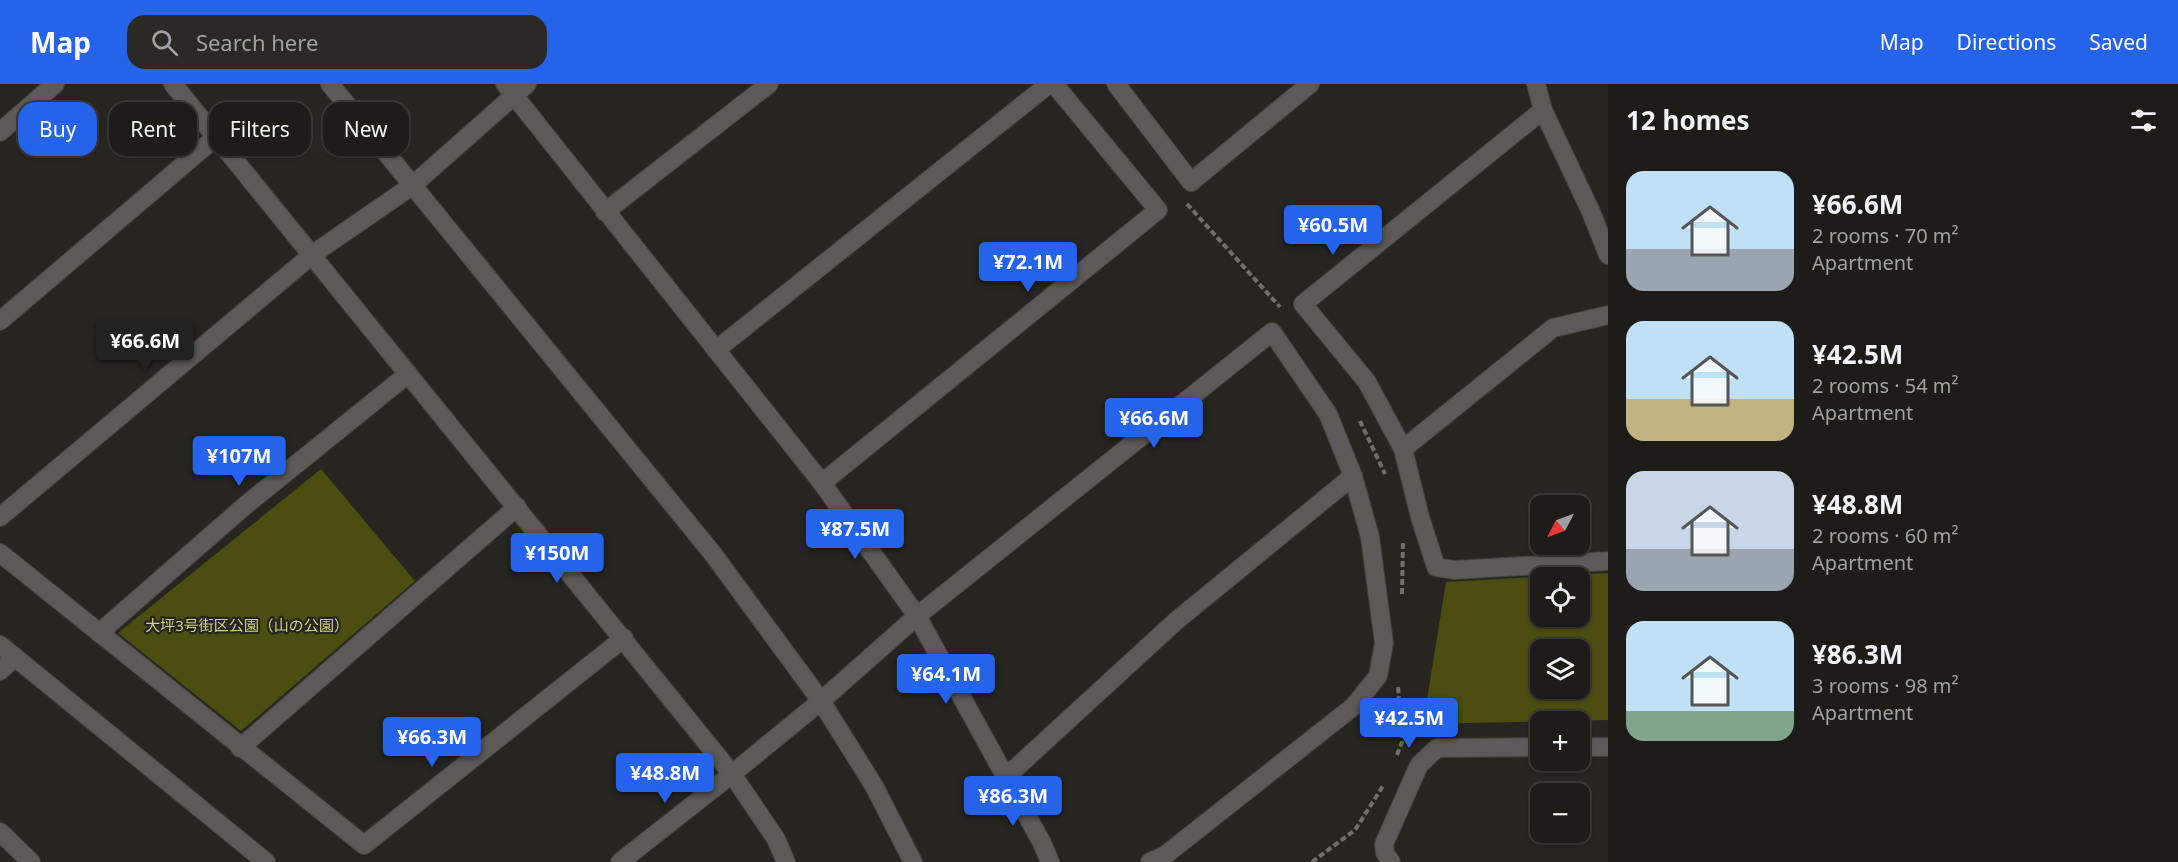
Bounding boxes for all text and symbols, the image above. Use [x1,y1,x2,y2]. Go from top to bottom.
search box [127,15,547,69]
text: Map [30,23,91,61]
icon: search [148,26,181,59]
text: Search here [196,27,318,57]
text: Map [1880,28,1924,56]
text: Directions [1957,28,2056,56]
text: Saved [2089,28,2148,56]
chip: Buy [18,102,97,156]
chip: Rent [109,102,197,156]
chip: Filters [209,102,311,156]
chip: New [323,102,409,156]
text: 12 homes [1626,102,1750,138]
icon: filters [2127,104,2160,137]
text: ¥66.6M [1812,186,1903,222]
icon: home [1674,195,1746,267]
pin: ¥60.5M [1284,205,1382,256]
text: ¥60.5M [1298,211,1368,238]
text: 2 rooms · 70 m² [1812,222,1959,249]
pin: ¥72.1M [979,242,1077,293]
text: ¥72.1M [993,248,1063,275]
text: Apartment [1812,249,1913,276]
pin: ¥66.6M [96,321,194,372]
text: ¥66.6M [110,327,180,354]
text: ¥42.5M [1812,336,1903,372]
icon: home [1674,345,1746,417]
text: 2 rooms · 54 m² [1812,372,1959,399]
pin: ¥66.6M [1105,398,1203,449]
text: Apartment [1812,399,1913,426]
text: ¥66.6M [1119,404,1189,431]
pin: ¥107M [197,436,281,487]
text: ¥107M [207,442,271,469]
text: ¥48.8M [1812,486,1903,522]
north arrow [1530,495,1590,555]
map controls [1530,495,1590,843]
icon: home [1674,495,1746,567]
pin: ¥87.5M [806,509,904,560]
text: ¥87.5M [820,515,890,542]
text: 2 rooms · 60 m² [1812,522,1959,549]
pin: ¥150M [515,533,599,584]
text: ¥150M [525,539,589,566]
text: Apartment [1812,549,1913,576]
button: locate [1530,567,1590,627]
park label: 大坪3号街区公園（山の公園） [145,615,349,635]
text: ¥86.3M [1812,636,1903,672]
button: layers [1530,639,1590,699]
icon: home [1674,645,1746,717]
pin: ¥64.1M [897,654,995,705]
text: ¥64.1M [911,660,981,687]
text: 3 rooms · 98 m² [1812,672,1959,699]
pin: ¥42.5M [1360,698,1458,749]
text: Apartment [1812,699,1913,726]
text: ¥42.5M [1374,704,1444,731]
button: + [1530,711,1590,771]
pin: ¥66.3M [383,717,481,768]
text: ¥66.3M [397,723,467,750]
pin: ¥48.8M [616,753,714,804]
text: ¥48.8M [630,759,700,786]
pin: ¥86.3M [964,776,1062,827]
text: ¥86.3M [978,782,1048,809]
button: − [1530,783,1590,843]

